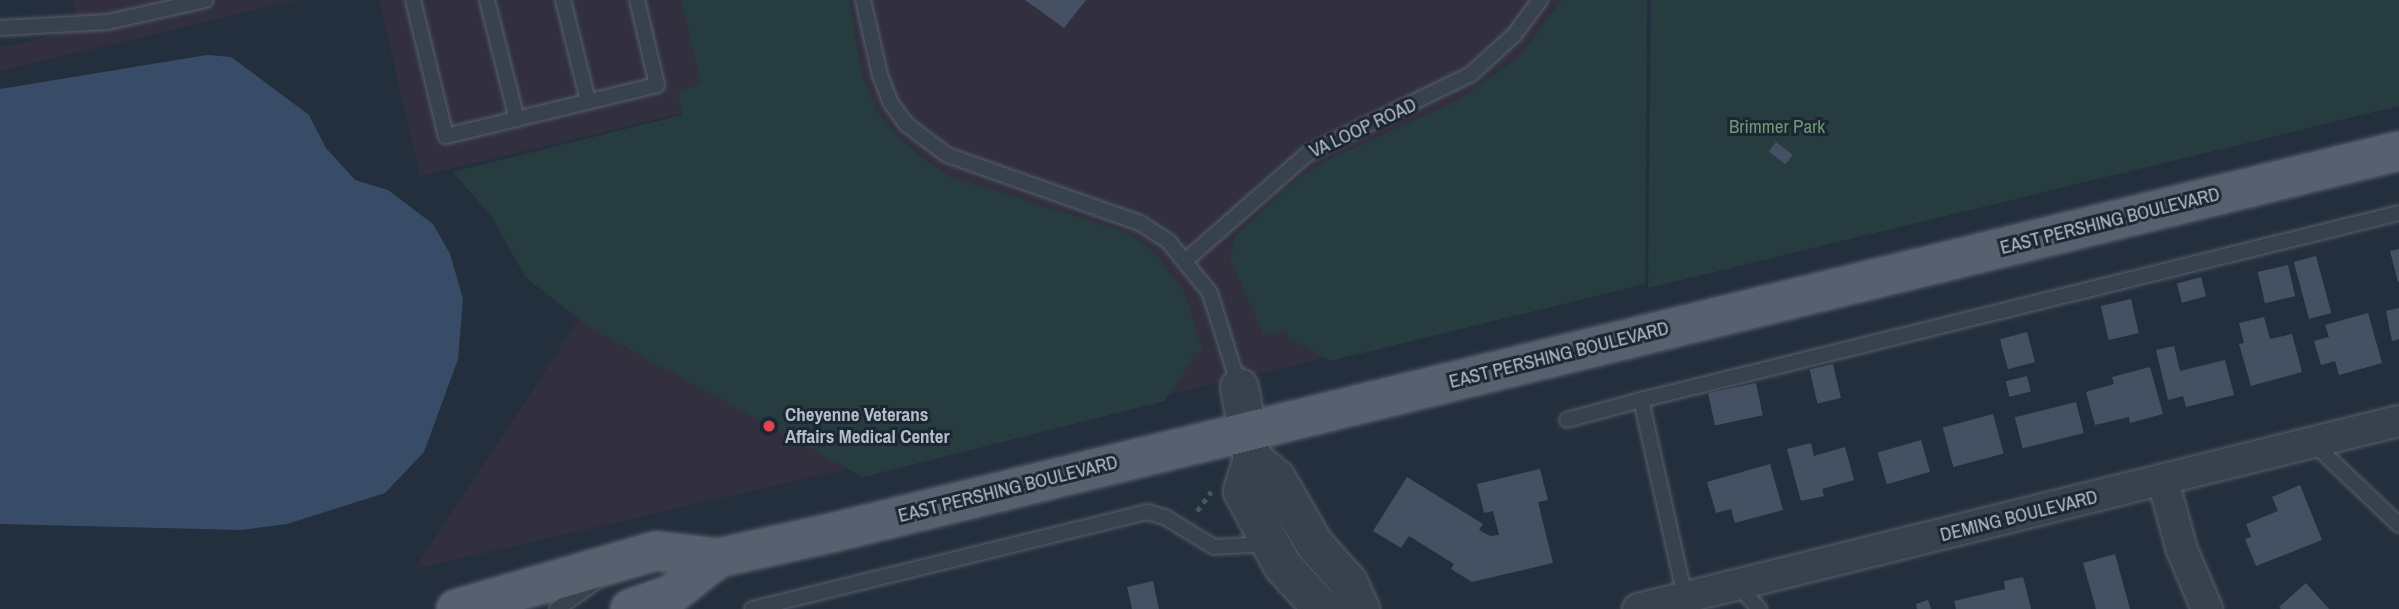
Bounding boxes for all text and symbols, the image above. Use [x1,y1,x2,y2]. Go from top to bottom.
street label: VA LOOP ROAD [1305,93,1421,163]
park label: Brimmer Park [1729,116,1825,138]
street label: EAST PERSHING BOULEVARD [1998,183,2222,259]
street label: EAST PERSHING BOULEVARD [1447,317,1671,393]
place label: Cheyenne Veterans Affairs Medical Center [785,404,950,448]
marker: Cheyenne Veterans Affairs Medical Center [759,416,779,436]
street label: EAST PERSHING BOULEVARD [896,451,1120,527]
street label: DEMING BOULEVARD [1938,485,2100,547]

